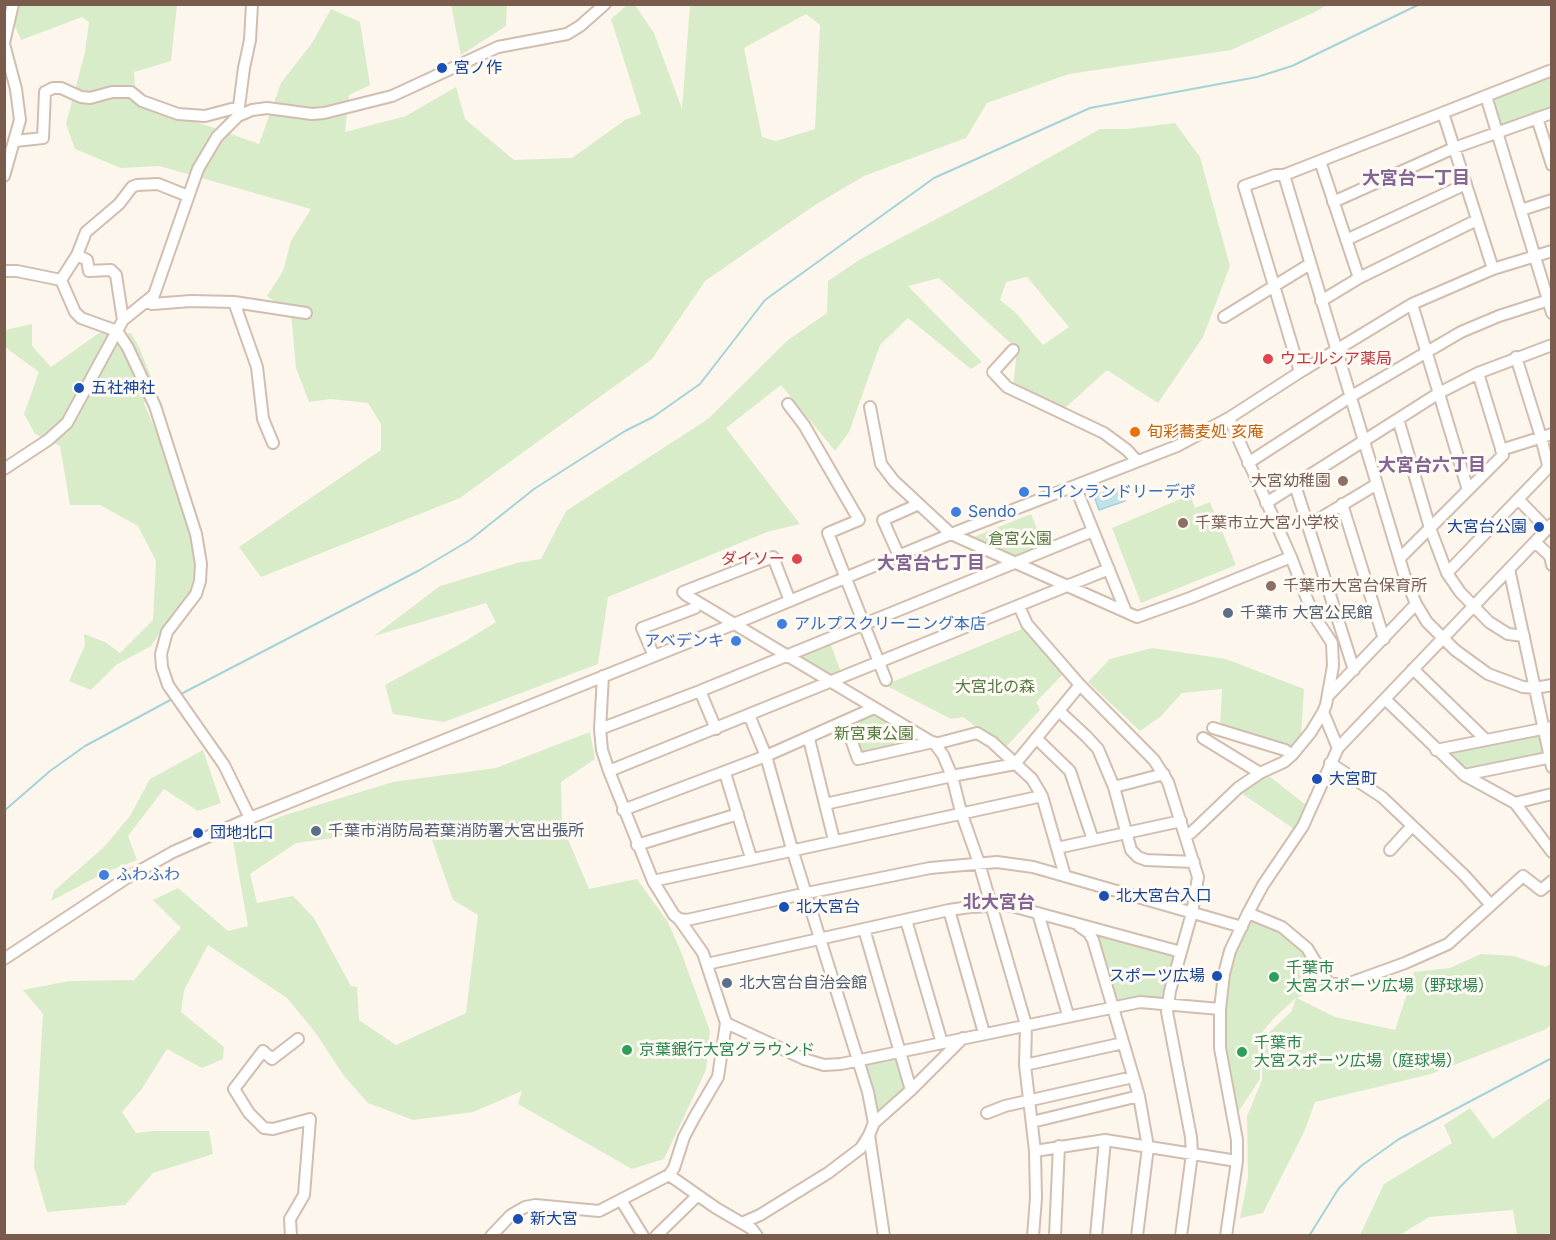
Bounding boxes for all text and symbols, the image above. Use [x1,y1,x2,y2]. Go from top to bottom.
place label: 宮ノ作 [454,58,502,78]
marker: 宮ノ作 [435,61,449,75]
district label: 大宮台一丁目 [1362,168,1470,190]
place label: ウエルシア薬局 [1280,349,1392,369]
marker: ウエルシア薬局 [1261,352,1275,366]
place label: 五社神社 [91,378,155,398]
marker: 五社神社 [72,381,86,395]
place label: 旬彩蕎麦処 亥庵 [1147,422,1263,442]
marker: 旬彩蕎麦処 亥庵 [1128,425,1142,439]
district label: 大宮台六丁目 [1378,455,1486,477]
place label: 大宮幼稚園 [1251,471,1331,491]
marker: 大宮幼稚園 [1336,474,1350,488]
place label: コインランドリーデポ [1036,482,1196,502]
marker: コインランドリーデポ [1017,485,1031,499]
place label: Sendo [968,502,1016,522]
marker: Sendo [949,505,963,519]
place label: 千葉市立大宮小学校 [1195,513,1339,533]
marker: 千葉市立大宮小学校 [1176,516,1190,530]
place label: 大宮台公園 [1447,517,1527,537]
marker: 大宮台公園 [1532,520,1546,534]
park label: 倉宮公園 [988,529,1052,549]
place label: ダイソー [721,549,785,569]
marker: ダイソー [790,552,804,566]
district label: 大宮台七丁目 [877,553,985,575]
place label: 千葉市大宮台保育所 [1283,576,1427,596]
marker: 千葉市大宮台保育所 [1264,579,1278,593]
place label: 千葉市 大宮公民館 [1240,603,1372,623]
marker: 千葉市 大宮公民館 [1221,606,1235,620]
place label: アルプスクリーニング本店 [794,614,986,634]
marker: アルプスクリーニング本店 [775,617,789,631]
place label: アベデンキ [644,631,724,651]
marker: アベデンキ [729,634,743,648]
park label: 大宮北の森 [955,677,1035,697]
park label: 新宮東公園 [834,724,914,744]
place label: 大宮町 [1329,769,1377,789]
marker: 大宮町 [1310,772,1324,786]
place label: 千葉市消防局若葉消防署大宮出張所 [328,821,584,841]
place label: 団地北口 [210,823,274,843]
marker: 千葉市消防局若葉消防署大宮出張所 [309,824,323,838]
marker: 団地北口 [191,826,205,840]
place label: ふわふわ [116,865,180,885]
marker: ふわふわ [97,868,111,882]
place label: 北大宮台入口 [1116,886,1212,906]
marker: 北大宮台入口 [1097,889,1111,903]
district label: 北大宮台 [963,892,1035,914]
place label: 北大宮台 [796,897,860,917]
marker: 北大宮台 [777,900,791,914]
place label: 千葉市 大宮スポーツ広場（野球場） [1286,958,1494,996]
place label: スポーツ広場 [1109,966,1205,986]
marker: スポーツ広場 [1210,969,1224,983]
marker: 千葉市 大宮スポーツ広場（野球場） [1267,970,1281,984]
place label: 北大宮台自治会館 [739,973,867,993]
marker: 北大宮台自治会館 [720,976,734,990]
place label: 千葉市 大宮スポーツ広場（庭球場） [1254,1033,1462,1071]
place label: 京葉銀行大宮グラウンド [639,1040,815,1060]
marker: 京葉銀行大宮グラウンド [620,1043,634,1057]
marker: 千葉市 大宮スポーツ広場（庭球場） [1235,1045,1249,1059]
place label: 新大宮 [530,1209,578,1229]
marker: 新大宮 [511,1212,525,1226]

